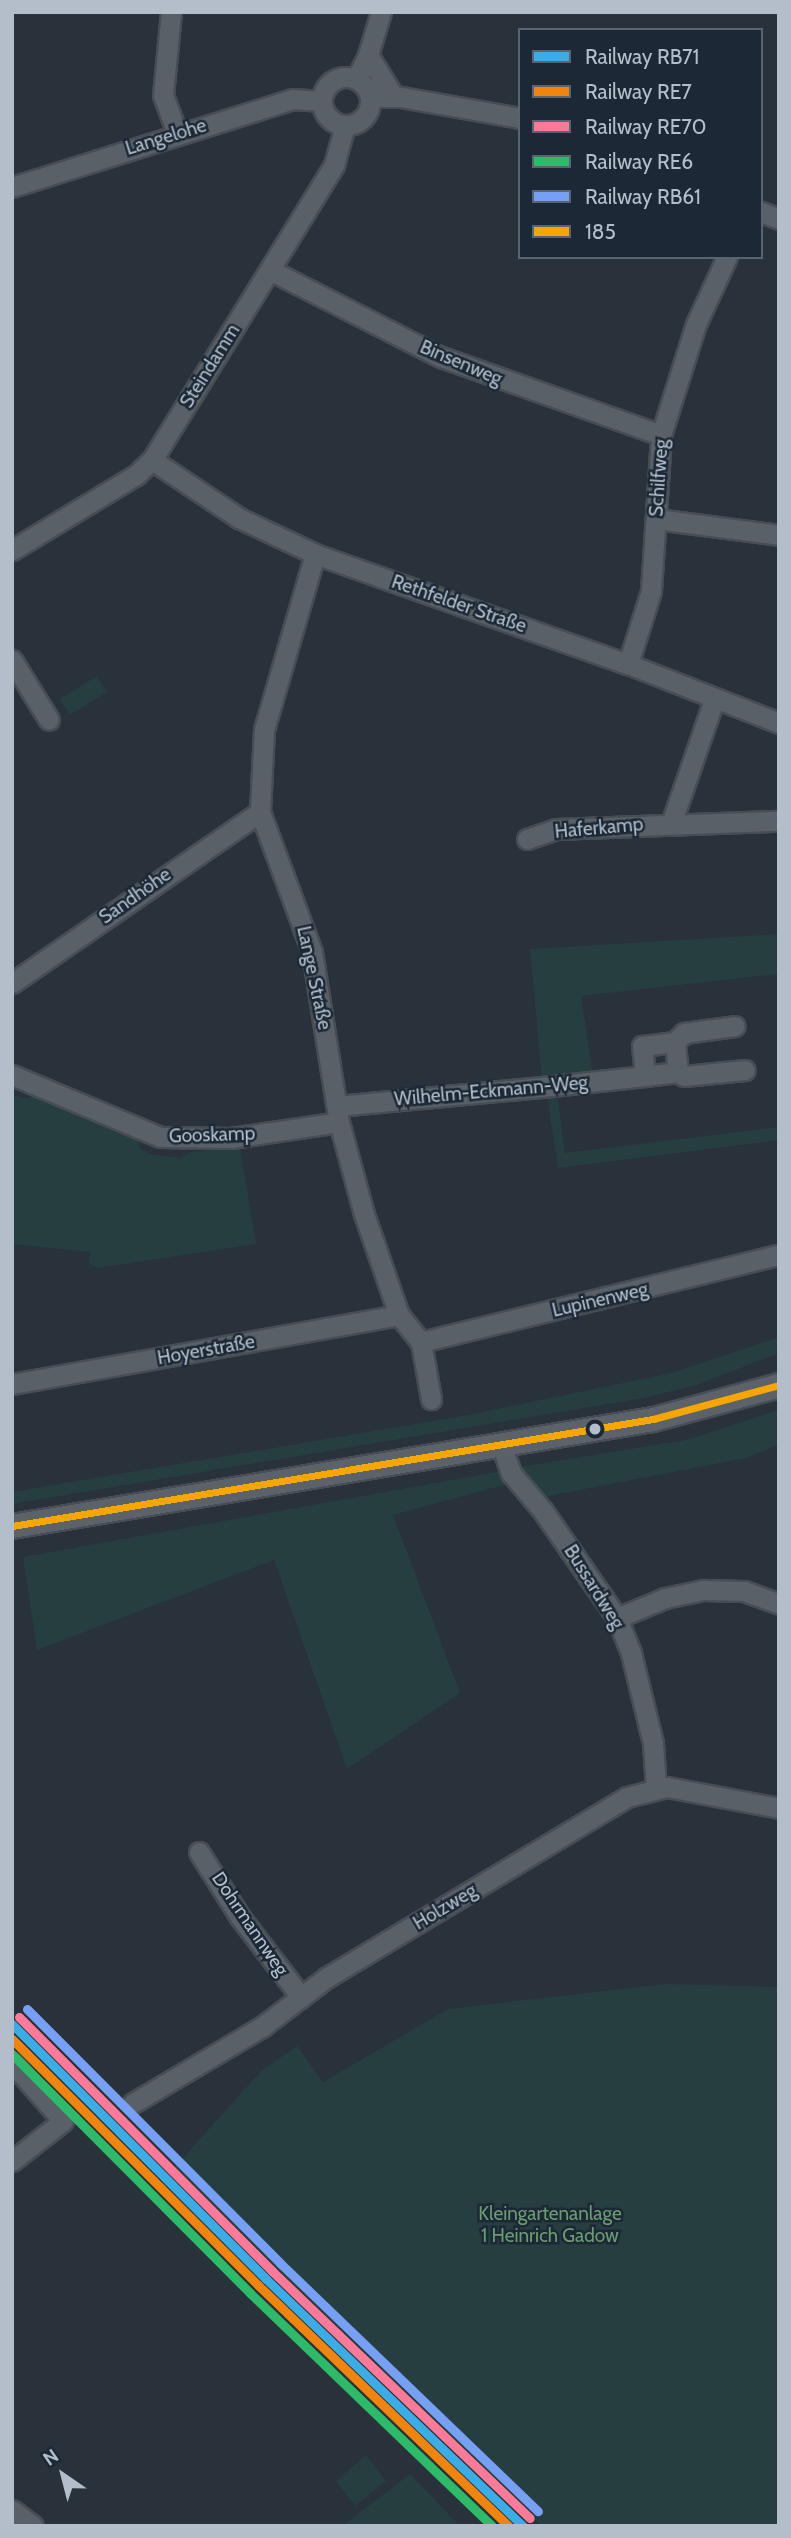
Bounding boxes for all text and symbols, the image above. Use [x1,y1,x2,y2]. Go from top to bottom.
legend [518,28,763,259]
text: Railway RB71 [585,44,699,69]
text: Railway RE7 [585,79,692,104]
street label: Langelohe [123,114,209,160]
text: Railway RE70 [585,114,706,139]
text: Railway RE6 [585,149,693,174]
text: Railway RB61 [585,184,701,209]
text: 185 [585,219,616,244]
street label: Steindamm [175,320,245,412]
street label: Binsenweg [417,336,505,390]
street label: Schilfweg [645,438,673,518]
street label: Rethfelder Straße [389,570,529,638]
street label: Haferkamp [554,813,644,843]
street label: Sandhöhe [95,863,175,929]
street label: Lange Straße [292,924,336,1032]
street label: Wilhelm-Eckmann-Weg [393,1071,589,1111]
street label: Gooskamp [169,1122,255,1148]
street label: Lupinenweg [550,1278,650,1322]
street label: Hoyerstraße [156,1330,256,1370]
unlabelled marker [588,1422,602,1436]
street label: Bussardweg [559,1541,629,1633]
street label: Dohrmannweg [207,1868,293,1980]
street label: Holzweg [409,1879,481,1935]
park label: Kleingartenanlage 1 Heinrich Gadow [478,2203,622,2247]
north arrow [28,2440,98,2510]
text: N [39,2444,63,2471]

